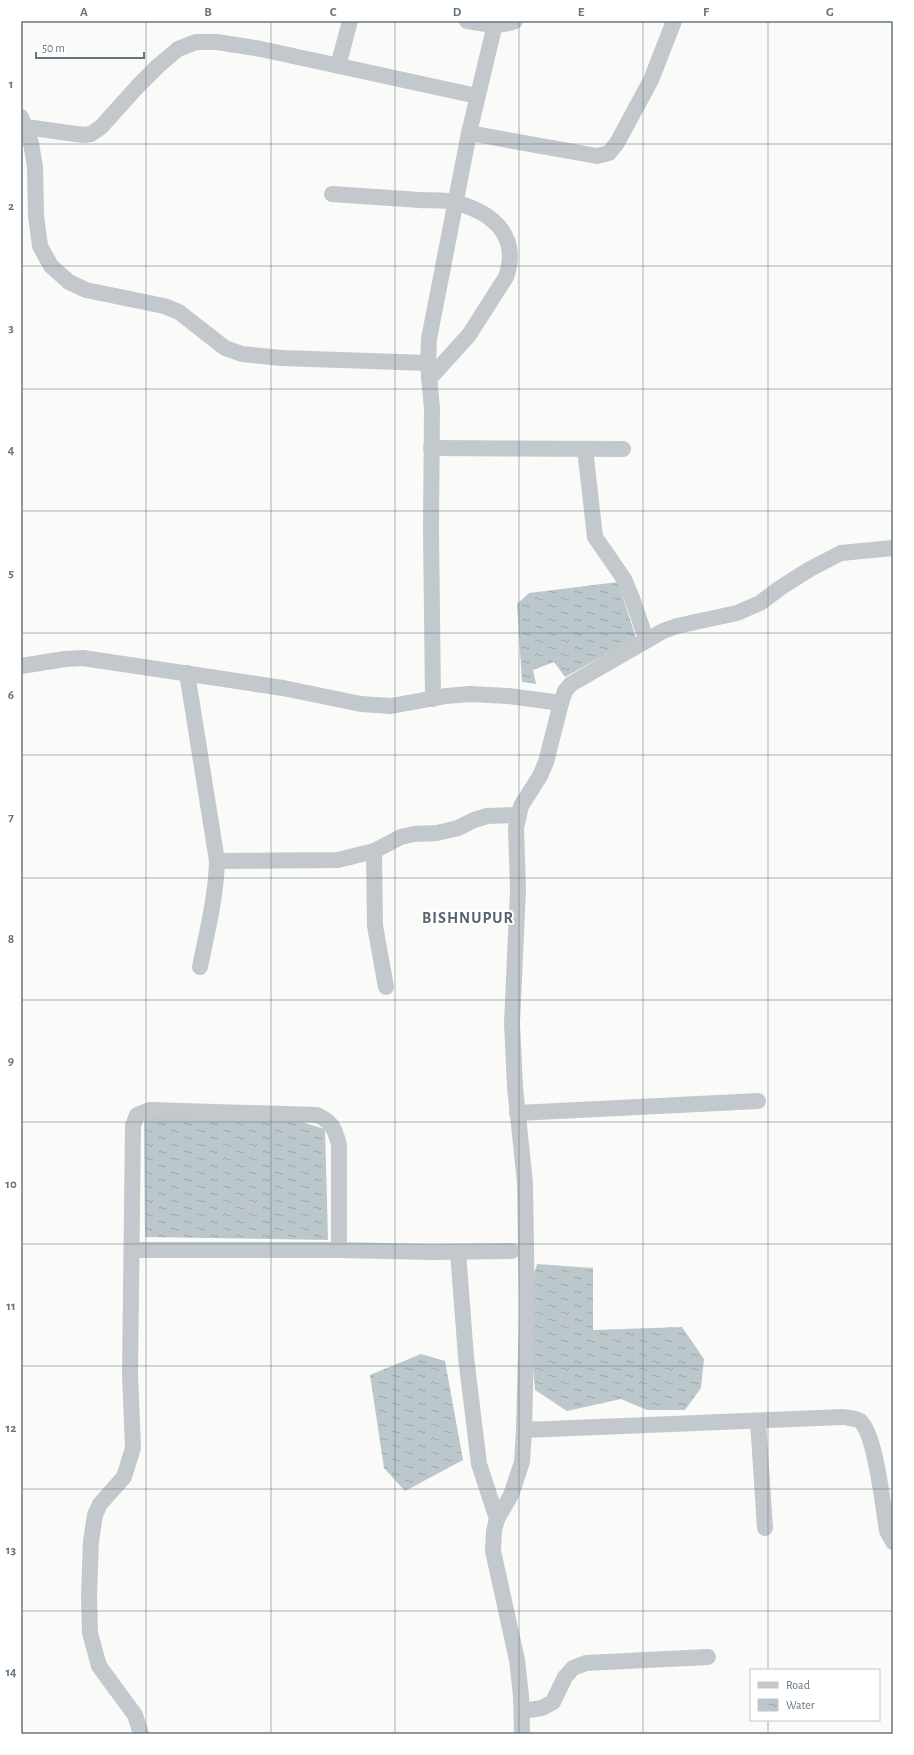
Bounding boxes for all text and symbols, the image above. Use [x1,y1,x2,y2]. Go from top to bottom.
text: A [80,6,88,19]
text: B [204,6,212,19]
text: C [330,6,337,19]
text: D [453,6,462,19]
text: E [578,6,585,19]
text: F [703,6,710,19]
text: G [826,6,834,19]
scale bar [36,34,144,60]
text: 50 m [42,42,65,54]
text: 1 [9,78,13,91]
text: 2 [8,200,14,213]
text: 3 [8,322,14,335]
text: 4 [8,444,15,457]
text: 5 [8,567,14,580]
text: 6 [8,689,14,702]
text: 7 [8,811,14,824]
district label: BISHNUPUR [422,910,514,926]
text: 8 [8,933,14,946]
text: 9 [8,1055,14,1068]
text: 10 [5,1178,17,1191]
text: 11 [6,1300,16,1313]
text: 12 [6,1422,16,1435]
text: 13 [6,1544,17,1557]
text: 14 [5,1666,17,1679]
legend [750,1669,880,1721]
text: Road [786,1679,810,1691]
text: Water [786,1699,815,1711]

